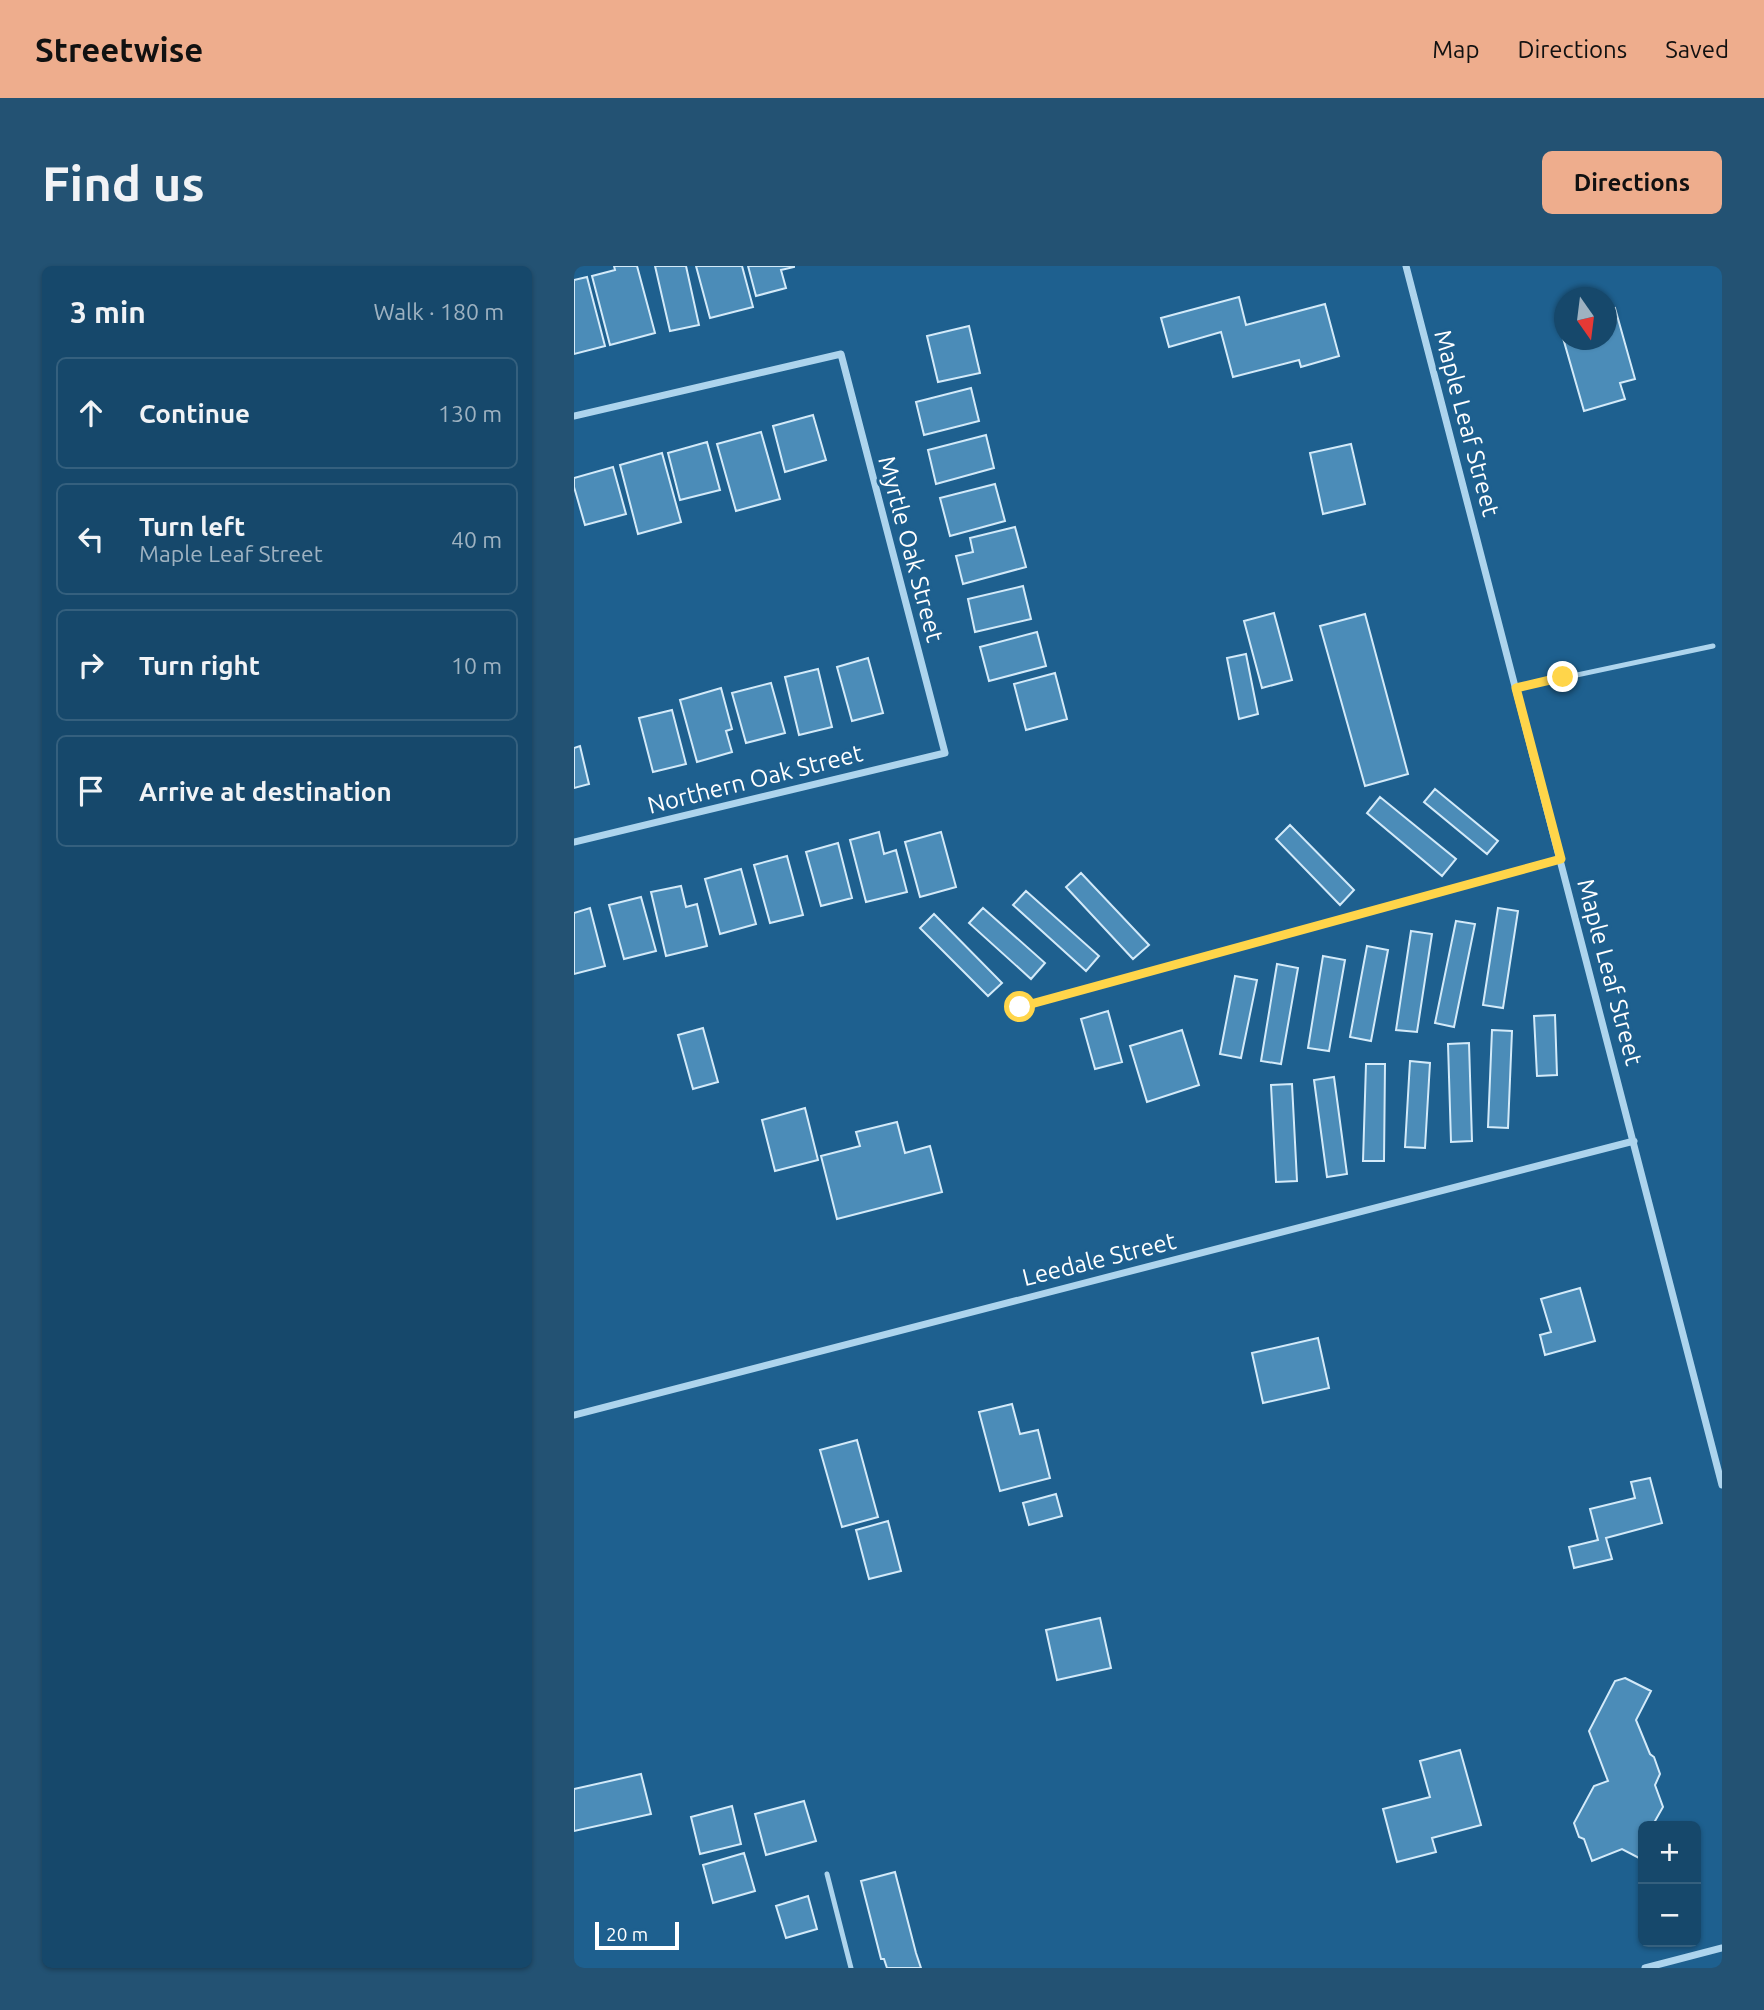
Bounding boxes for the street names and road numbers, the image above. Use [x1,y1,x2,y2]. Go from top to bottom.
street label: Maple Leaf Street [1429,327,1505,520]
street label: Myrtle Oak Street [873,453,949,646]
street label: Northern Oak Street [645,739,866,819]
street label: Maple Leaf Street [1572,876,1648,1069]
street label: Leedale Street [1019,1227,1179,1291]

